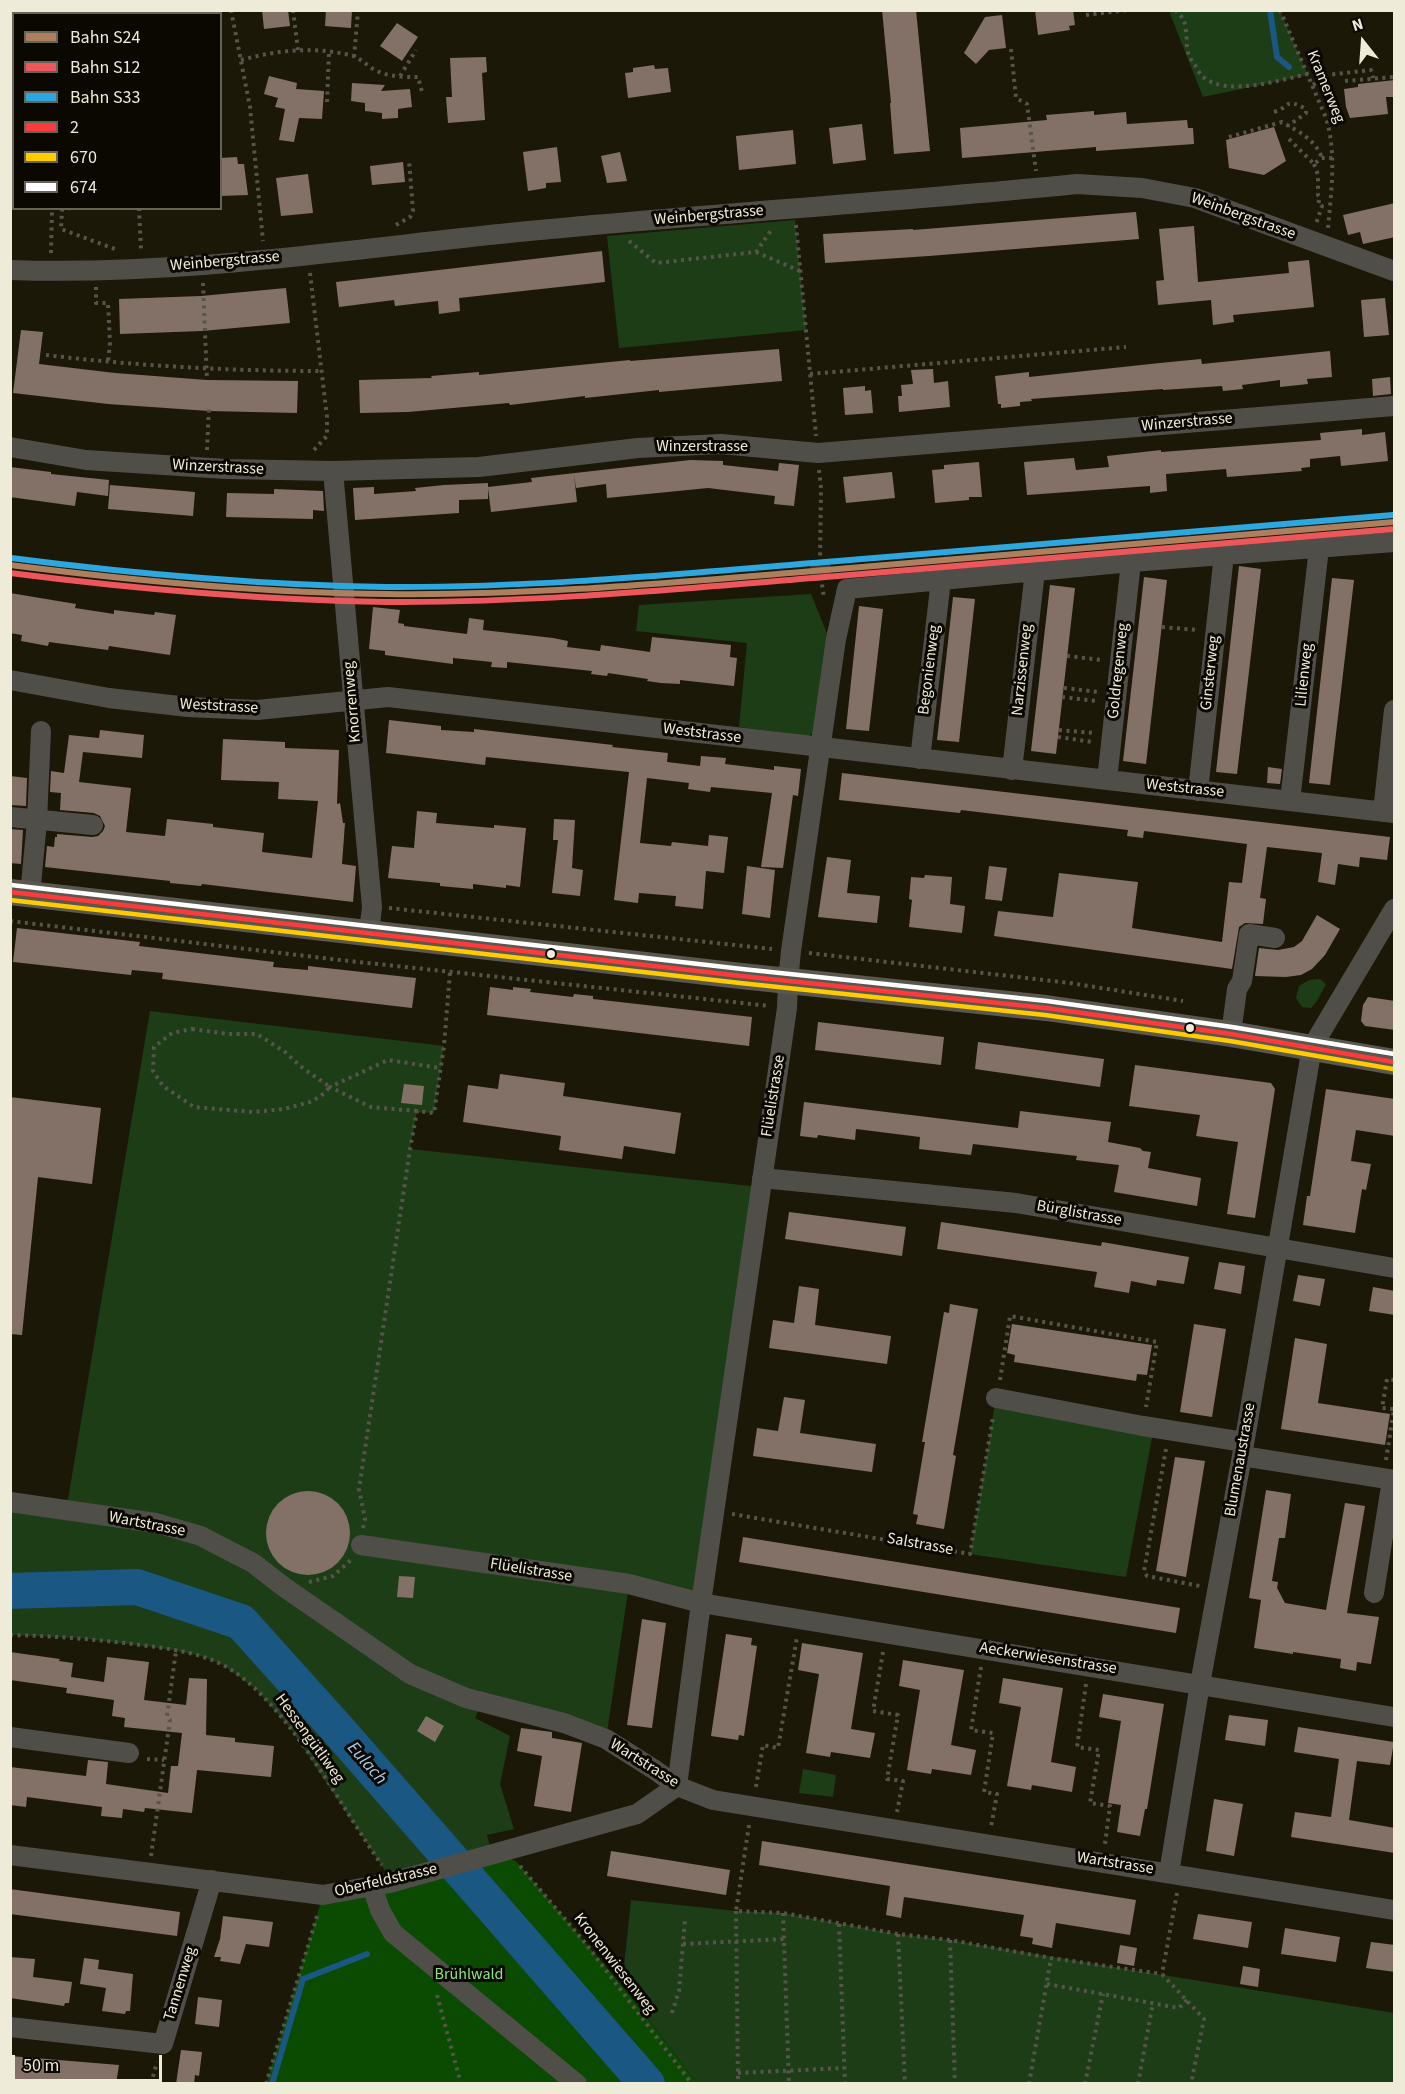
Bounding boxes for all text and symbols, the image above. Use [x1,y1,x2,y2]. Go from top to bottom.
legend [12,12,222,210]
north arrow [1333,12,1393,72]
text: N [1349,13,1366,37]
text: Bahn S24 [70,25,140,50]
street label: Kramerweg [1302,48,1348,126]
text: Bahn S12 [70,55,140,80]
text: Bahn S33 [70,85,140,110]
text: 2 [70,115,79,140]
text: 670 [70,145,97,170]
text: 674 [70,175,97,200]
street label: Weinbergstrasse [1188,189,1298,245]
street label: Weinbergstrasse [653,202,765,230]
street label: Weinbergstrasse [169,248,281,276]
street label: Winzerstrasse [1140,409,1234,437]
street label: Winzerstrasse [656,437,748,457]
street label: Winzerstrasse [172,456,264,480]
street label: Goldregenweg [1104,622,1134,720]
street label: Narzissenweg [1009,623,1037,717]
street label: Begonienweg [915,624,945,716]
street label: Ginsterweg [1198,635,1224,711]
street label: Lilienweg [1292,642,1318,708]
street label: Knorrenweg [340,661,366,743]
street label: Weststrasse [179,695,259,719]
street label: Weststrasse [662,720,742,748]
street label: Weststrasse [1145,775,1225,803]
unlabelled marker [545,948,557,960]
unlabelled marker [1184,1022,1196,1034]
street label: Flüelistrasse [758,1054,790,1138]
street label: Bürglistrasse [1035,1197,1123,1231]
street label: Blumenaustrasse [1222,1402,1260,1518]
street label: Wartstrasse [107,1508,187,1542]
street label: Salstrasse [885,1530,955,1560]
street label: Flüelistrasse [489,1555,573,1587]
street label: Aeckerwiesenstrasse [978,1639,1118,1679]
street label: Hessengütliweg [270,1691,348,1787]
street label: Wartstrasse [606,1735,682,1793]
water label: Eulach [342,1738,390,1790]
street label: Wartstrasse [1075,1848,1155,1880]
street label: Oberfeldstrasse [333,1860,439,1902]
street label: Kronenwiesenweg [569,1910,659,2018]
street label: Tannenweg [161,1944,201,2024]
park label: Brühlwald [435,1965,503,1985]
scale bar [15,2043,165,2081]
text: 50 m [23,2053,59,2078]

